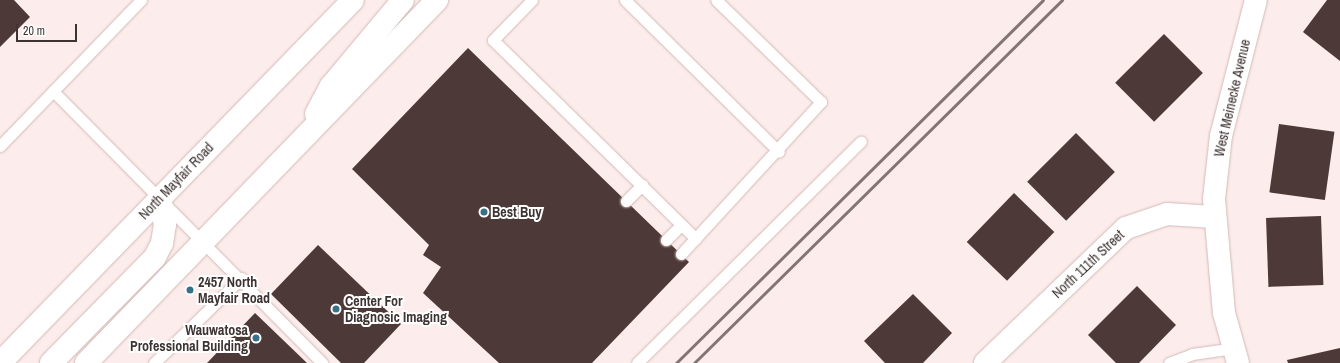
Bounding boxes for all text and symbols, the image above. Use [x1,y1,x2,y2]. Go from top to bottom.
scale bar [18,16,79,42]
text: 20 m [23,23,45,39]
street label: West Meinecke Avenue [1210,37,1254,159]
street label: North Mayfair Road [135,139,217,223]
place label: Best Buy [492,204,542,220]
marker: Best Buy [479,207,489,217]
street label: North 111th Street [1049,226,1127,302]
place label: 2457 North Mayfair Road [198,274,270,306]
marker: 2457 North Mayfair Road [185,285,195,295]
place label: Center For Diagnosic Imaging [345,293,447,326]
marker: Center For Diagnosic Imaging [330,303,342,315]
place label: Wauwatosa Professional Building [130,322,248,354]
marker: Wauwatosa Professional Building [251,333,261,343]

